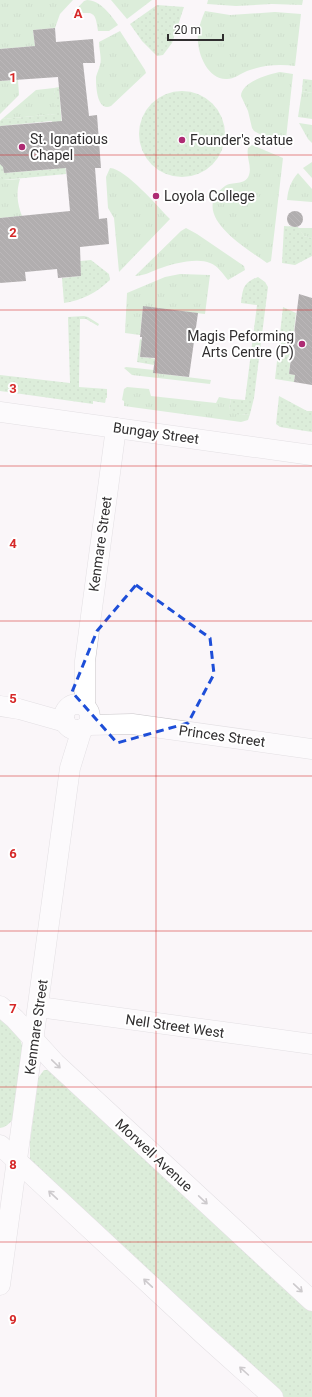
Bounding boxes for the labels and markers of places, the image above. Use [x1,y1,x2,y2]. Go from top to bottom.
place label: St. Ignatious Chapel [30,131,108,163]
place label: Founder's statue [190,132,293,148]
marker: Founder's statue [177,135,187,145]
marker: St. Ignatious Chapel [17,142,27,152]
place label: Loyola College [164,188,255,204]
marker: Loyola College [151,191,161,201]
place label: Magis Peforming Arts Centre (P) [187,328,294,361]
marker: Magis Peforming Arts Centre (P) [297,339,307,349]

